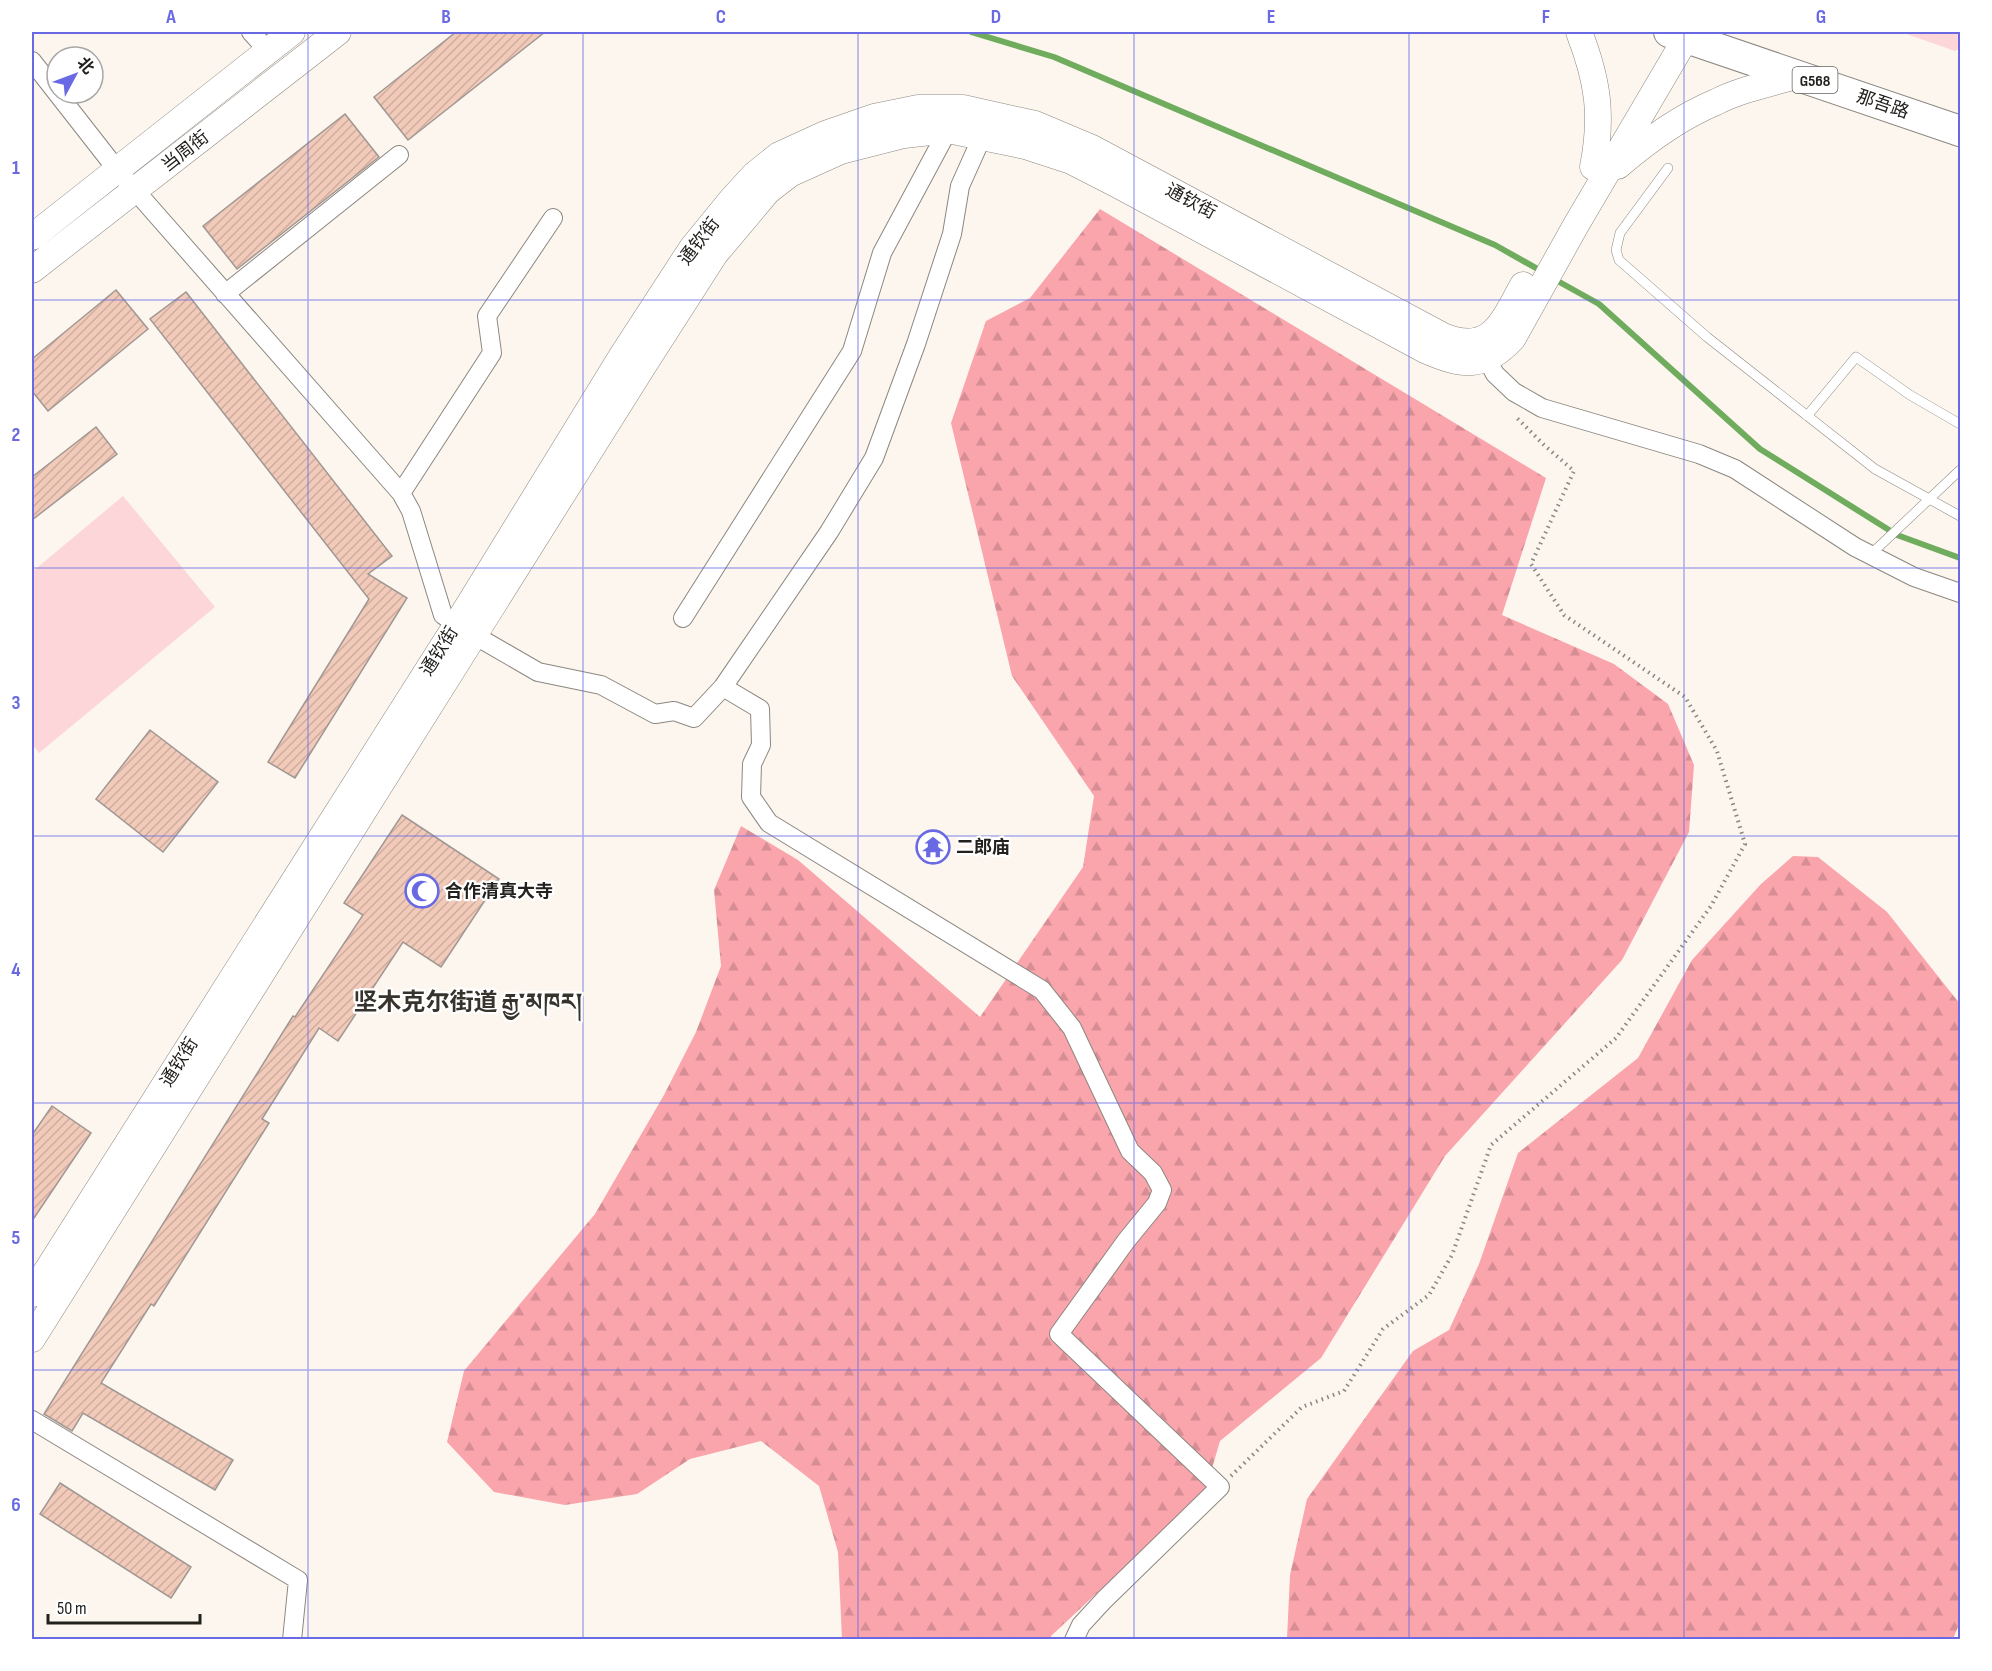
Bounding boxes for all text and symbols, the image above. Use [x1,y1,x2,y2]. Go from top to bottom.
text: A [165,5,176,29]
text: B [441,5,451,29]
text: C [716,5,726,29]
text: D [991,5,1001,29]
text: E [1267,5,1275,29]
text: F [1542,5,1550,29]
text: G [1816,5,1826,29]
north arrow [45,45,105,105]
text: 北 [73,54,98,78]
road number: G568 [1792,67,1838,93]
street label: 那吾路 [1854,86,1912,123]
street label: 当周街 [158,126,213,176]
text: 1 [12,156,20,180]
street label: 通钦街 [1162,179,1220,223]
street label: 通钦街 [675,213,724,269]
text: 2 [12,423,20,447]
street label: 通钦街 [416,623,463,680]
text: 3 [12,691,21,715]
temple icon: 二郎庙 [915,829,951,865]
place label: 二郎庙 [956,837,1010,858]
mosque icon: 合作清真大寺 [404,873,440,909]
place label: 合作清真大寺 [445,881,553,902]
text: 4 [11,958,21,982]
district label: 坚木克尔街道 རྒྱ་མཁར། [353,988,583,1022]
street label: 通钦街 [156,1034,203,1091]
text: 5 [12,1226,21,1250]
text: 6 [11,1493,21,1517]
scale bar [48,1587,200,1625]
text: 50 m [57,1598,87,1619]

